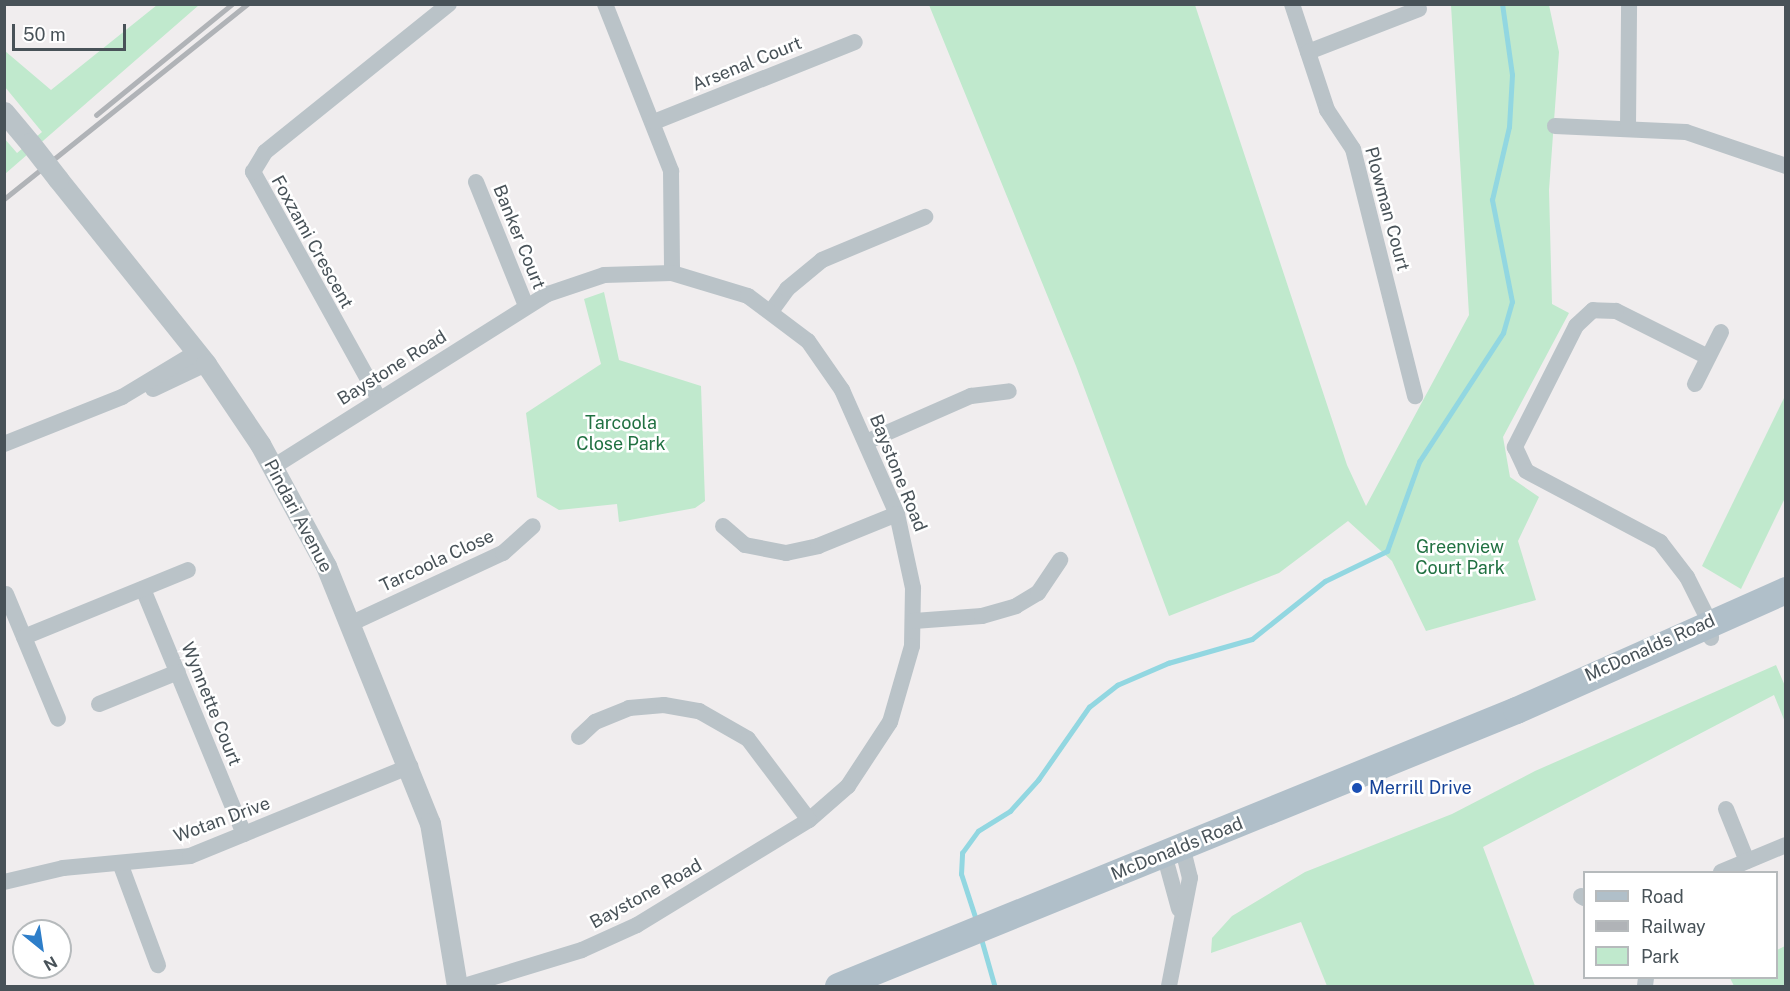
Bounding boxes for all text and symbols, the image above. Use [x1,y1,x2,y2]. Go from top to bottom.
scale bar [15,12,129,50]
text: 50 m [23,24,66,45]
street label: Arsenal Court [689,32,805,96]
street label: Plowman Court [1360,145,1414,273]
street label: Foxzami Crescent [267,172,357,312]
street label: Banker Court [488,182,550,292]
street label: Baystone Road [333,326,451,410]
street label: Baystone Road [865,411,931,535]
park label: Tarcoola Close Park [576,413,666,456]
street label: Pindari Avenue [259,456,337,576]
street label: Tarcoola Close [377,525,497,597]
park label: Greenview Court Park [1415,537,1505,580]
street label: McDonalds Road [1582,610,1718,686]
street label: Wynnette Court [176,639,246,769]
place label: Merrill Drive [1369,777,1472,799]
marker: Merrill Drive [1350,781,1364,795]
street label: Wotan Drive [171,793,273,847]
street label: McDonalds Road [1108,813,1246,885]
street label: Baystone Road [586,854,706,934]
legend [1583,871,1778,979]
text: Road [1641,886,1684,907]
text: Railway [1641,916,1706,937]
north arrow [12,919,72,979]
text: Park [1641,946,1679,967]
text: N [40,952,60,975]

